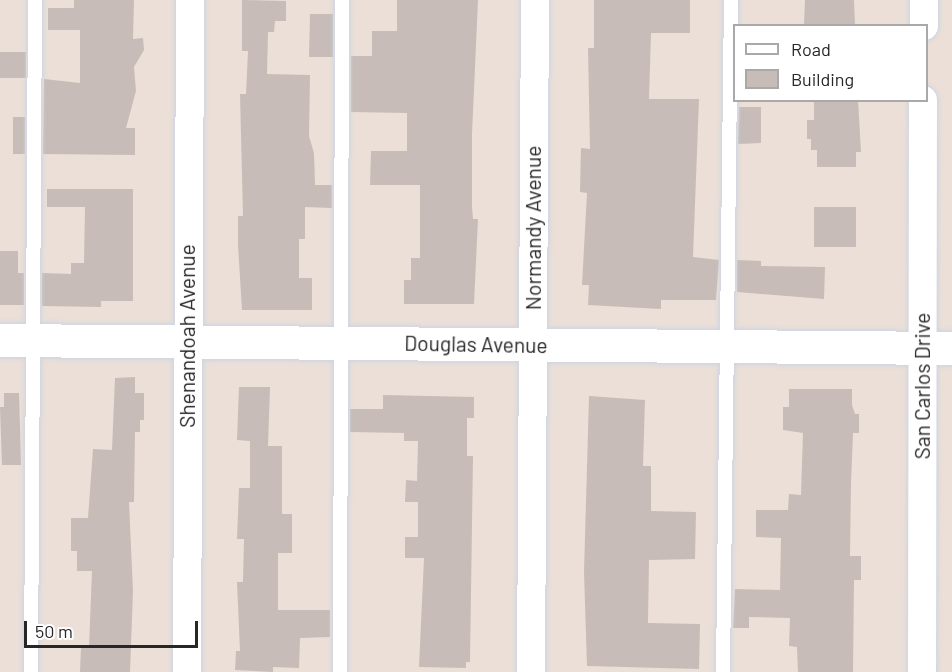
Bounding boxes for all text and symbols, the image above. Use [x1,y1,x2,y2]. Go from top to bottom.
legend [733,24,928,102]
text: Road [791,38,831,60]
text: Building [791,68,854,90]
street label: Normandy Avenue [520,146,546,310]
street label: Shenandoah Avenue [174,244,200,428]
street label: San Carlos Drive [909,313,935,459]
street label: Douglas Avenue [404,330,548,358]
scale bar [27,609,201,647]
text: 50 m [35,620,73,642]

